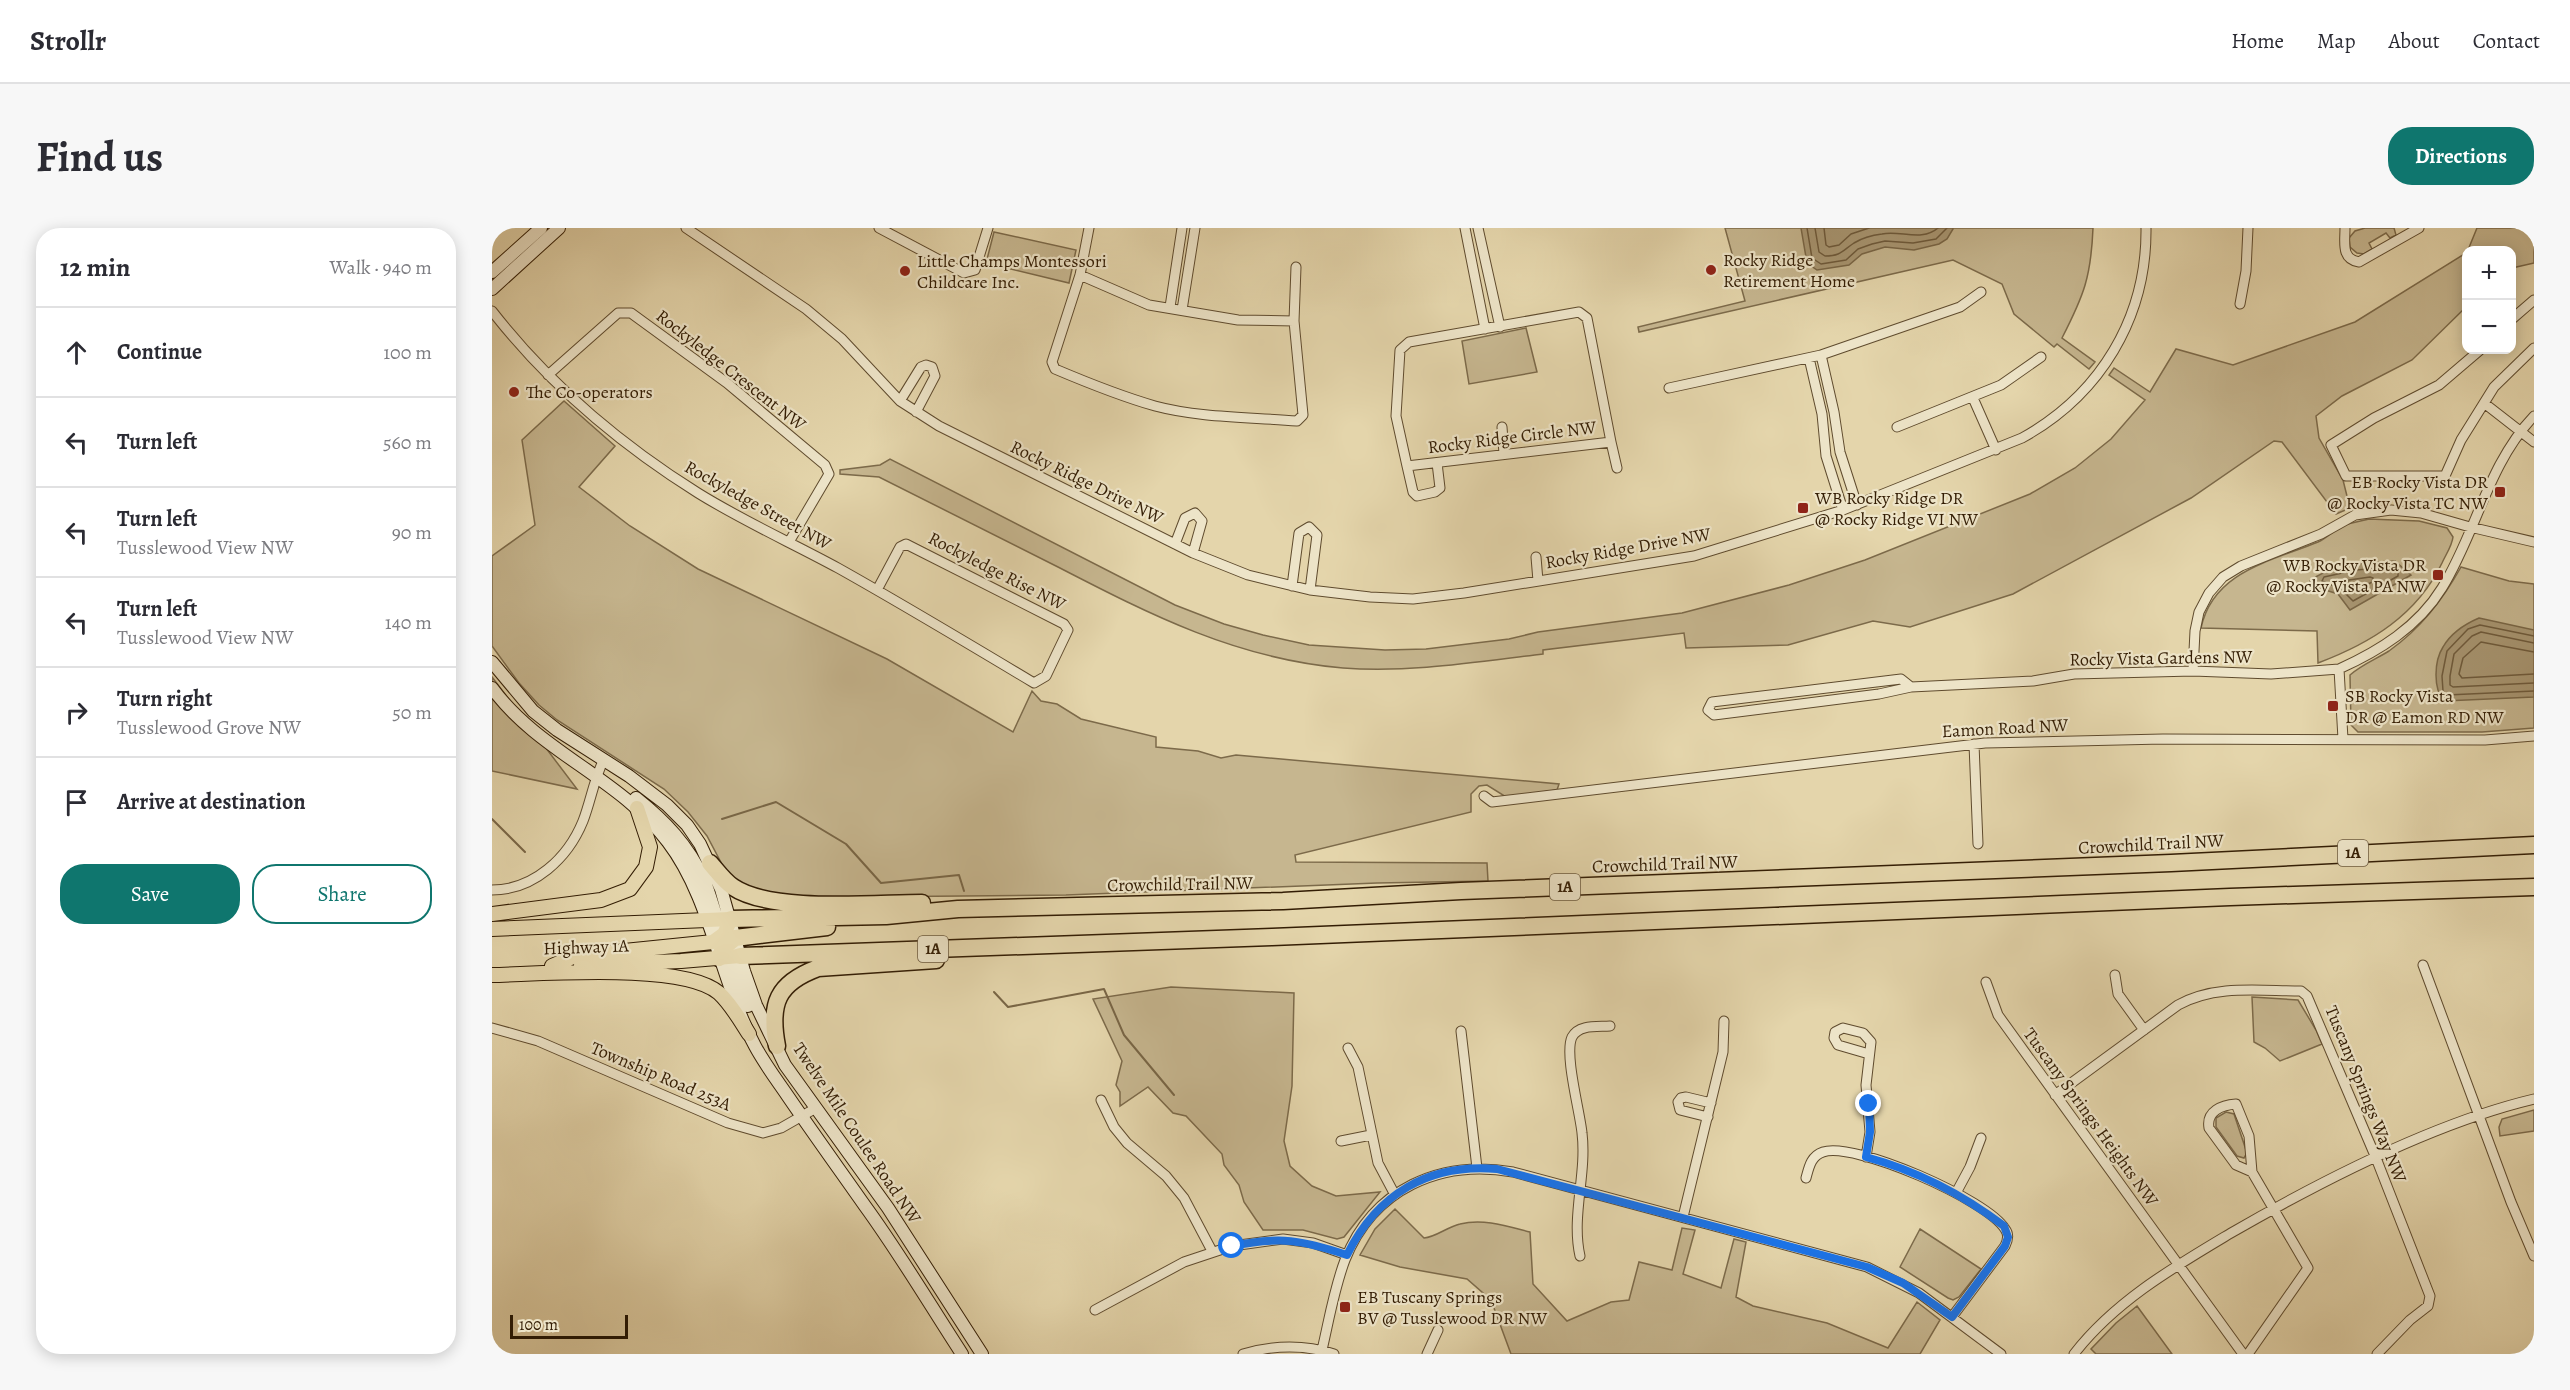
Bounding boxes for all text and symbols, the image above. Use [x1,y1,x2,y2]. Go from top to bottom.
text: Strollr [30,22,106,60]
text: Home [2231,27,2284,55]
text: Map [2317,27,2355,55]
text: About [2388,27,2440,55]
text: Contact [2473,27,2540,55]
button: Directions [2388,127,2534,185]
text: Find us [36,128,163,185]
map controls [2462,246,2516,354]
button: + [2462,246,2516,300]
place label: Rocky Ridge Retirement Home [1723,248,1855,293]
place label: Little Champs Montessori Childcare Inc. [917,249,1107,294]
text: 12 min [60,250,130,285]
text: Walk · 940 m [330,254,432,281]
marker: Rocky Ridge Retirement Home [1704,263,1718,277]
marker: Little Champs Montessori Childcare Inc. [898,264,912,278]
button: − [2462,300,2516,354]
street label: Rockyledge Crescent NW [651,304,811,436]
icon: ahead [60,336,93,369]
text: Continue [117,337,202,367]
text: 100 m [383,339,432,366]
place label: The Co-operators [526,380,653,404]
marker: The Co-operators [507,385,521,399]
street label: Rocky Ridge Circle NW [1426,415,1598,459]
icon: left [60,426,93,459]
text: Turn left [117,427,197,457]
text: 560 m [383,429,432,456]
street label: Rocky Ridge Drive NW [1006,435,1168,530]
street label: Rockyledge Street NW [680,455,836,555]
place label: EB Rocky Vista DR @ Rocky Vista TC NW [2327,470,2488,515]
marker: EB Rocky Vista DR @ Rocky Vista TC NW [2493,485,2507,499]
place label: WB Rocky Ridge DR @ Rocky Ridge VI NW [1814,486,1978,531]
marker: WB Rocky Ridge DR @ Rocky Ridge VI NW [1796,501,1810,515]
text: Turn left [117,504,197,534]
icon: left [60,516,93,549]
text: 90 m [392,519,432,546]
street label: Rocky Ridge Drive NW [1543,522,1713,574]
street label: Rockyledge Rise NW [924,526,1070,616]
text: Tusslewood View NW [117,534,294,561]
place label: WB Rocky Vista DR @ Rocky Vista PA NW [2266,553,2426,598]
marker: WB Rocky Vista DR @ Rocky Vista PA NW [2431,568,2445,582]
text: Turn left [117,594,197,624]
icon: left [60,606,93,639]
text: 140 m [385,609,432,636]
text: Tusslewood View NW [117,624,294,651]
street label: Rocky Vista Gardens NW [2069,644,2253,672]
text: Turn right [117,684,213,714]
place label: SB Rocky Vista DR @ Eamon RD NW [2345,684,2504,729]
icon: right [60,696,93,729]
text: 50 m [392,699,432,726]
marker: SB Rocky Vista DR @ Eamon RD NW [2326,699,2340,713]
street label: Eamon Road NW [1941,713,2069,743]
text: Tusslewood Grove NW [117,714,301,741]
icon: arrive [60,786,93,819]
text: Arrive at destination [117,787,306,817]
street label: Crowchild Trail NW [2078,828,2225,860]
road number: 1A [2338,840,2368,866]
street label: Crowchild Trail NW [1592,849,1738,879]
button: Save [60,864,240,924]
button: Share [252,864,432,924]
street label: Crowchild Trail NW [1107,871,1253,897]
road number: 1A [1550,874,1580,900]
street label: Highway 1A [543,933,630,960]
road number: 1A [918,936,948,962]
street label: Tuscany Springs Way NW [2320,1002,2413,1186]
street label: Tuscany Springs Heights NW [2018,1023,2164,1211]
street label: Township Road 253A [587,1036,735,1117]
street label: Twelve Mile Coulee Road NW [787,1038,927,1228]
route end [1855,1090,1881,1116]
route start [1218,1232,1244,1258]
place label: EB Tuscany Springs BV @ Tusslewood DR NW [1357,1285,1548,1330]
marker: EB Tuscany Springs BV @ Tusslewood DR NW [1338,1300,1352,1314]
scale bar [510,1312,628,1340]
text: 100 m [519,1314,558,1336]

